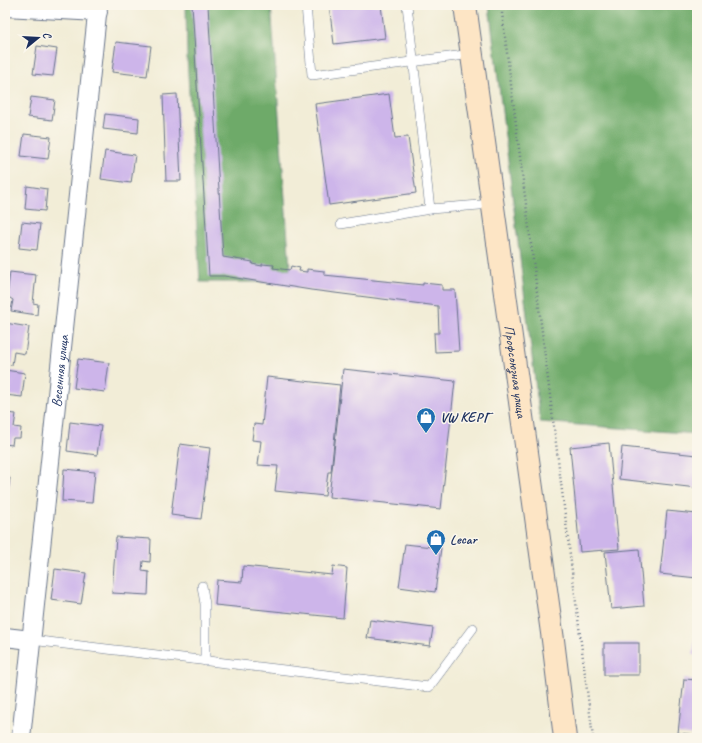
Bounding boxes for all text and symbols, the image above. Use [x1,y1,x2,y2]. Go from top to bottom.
north arrow [18,18,58,58]
text: С [40,30,55,41]
street label: Профсоюзная улица [500,324,530,420]
street label: Весенняя улица [48,333,72,408]
shop icon: VW КЕРГ [415,406,437,434]
place label: VW КЕРГ [440,409,494,426]
shop icon: Lecar [425,528,447,556]
place label: Lecar [450,531,478,548]

